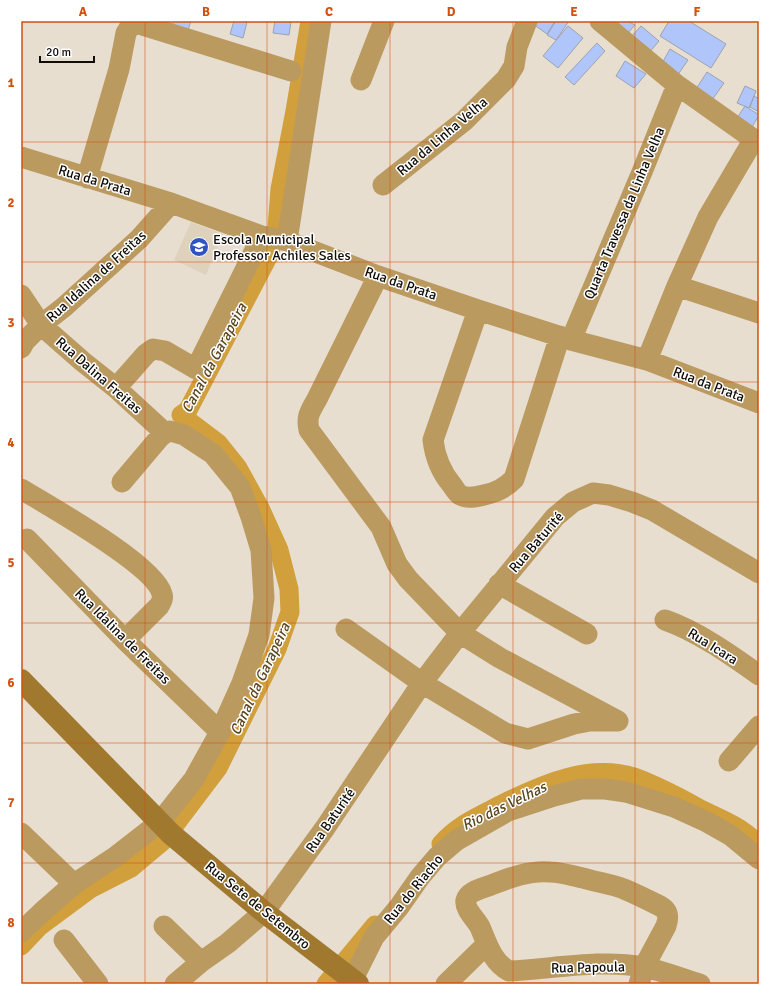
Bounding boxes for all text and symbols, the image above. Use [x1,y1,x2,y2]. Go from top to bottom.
text: A [79,4,88,20]
text: B [202,4,210,20]
text: C [325,4,333,20]
text: D [447,4,456,20]
text: E [570,4,578,20]
text: F [694,4,701,20]
scale bar [40,38,94,64]
text: 20 m [46,45,71,60]
text: 1 [7,75,15,91]
street label: Rua da Linha Velha [394,94,491,179]
street label: Quarta Travessa da Linha Velha [580,125,668,302]
street label: Rua da Prata [56,161,133,200]
text: 2 [7,195,15,211]
street label: Rua Idalina de Freitas [43,227,150,326]
place label: Escola Municipal Professor Achiles Sales [213,231,351,264]
school or university icon: Escola Municipal Professor Achiles Sales [188,236,210,258]
street label: Rua da Prata [362,263,439,304]
water label: Canal da Garapeira [177,300,251,416]
text: 3 [7,315,15,331]
street label: Rua Dalina Freitas [52,333,145,417]
street label: Rua da Prata [671,363,747,406]
text: 4 [7,435,15,451]
street label: Rua Baturité [505,509,567,576]
text: 5 [7,555,15,571]
street label: Rua Idalina de Freitas [71,585,174,688]
water label: Canal da Garapeira [226,620,294,738]
street label: Rua Icara [685,624,741,668]
text: 6 [7,675,15,691]
water label: Rio das Velhas [459,777,550,834]
street label: Rua Baturité [302,785,359,856]
text: 7 [7,795,15,811]
street label: Rua do Riacho [380,851,447,927]
street label: Rua Sete de Setembro [202,858,314,953]
text: 8 [7,915,15,931]
street label: Rua Papoula [551,958,625,977]

